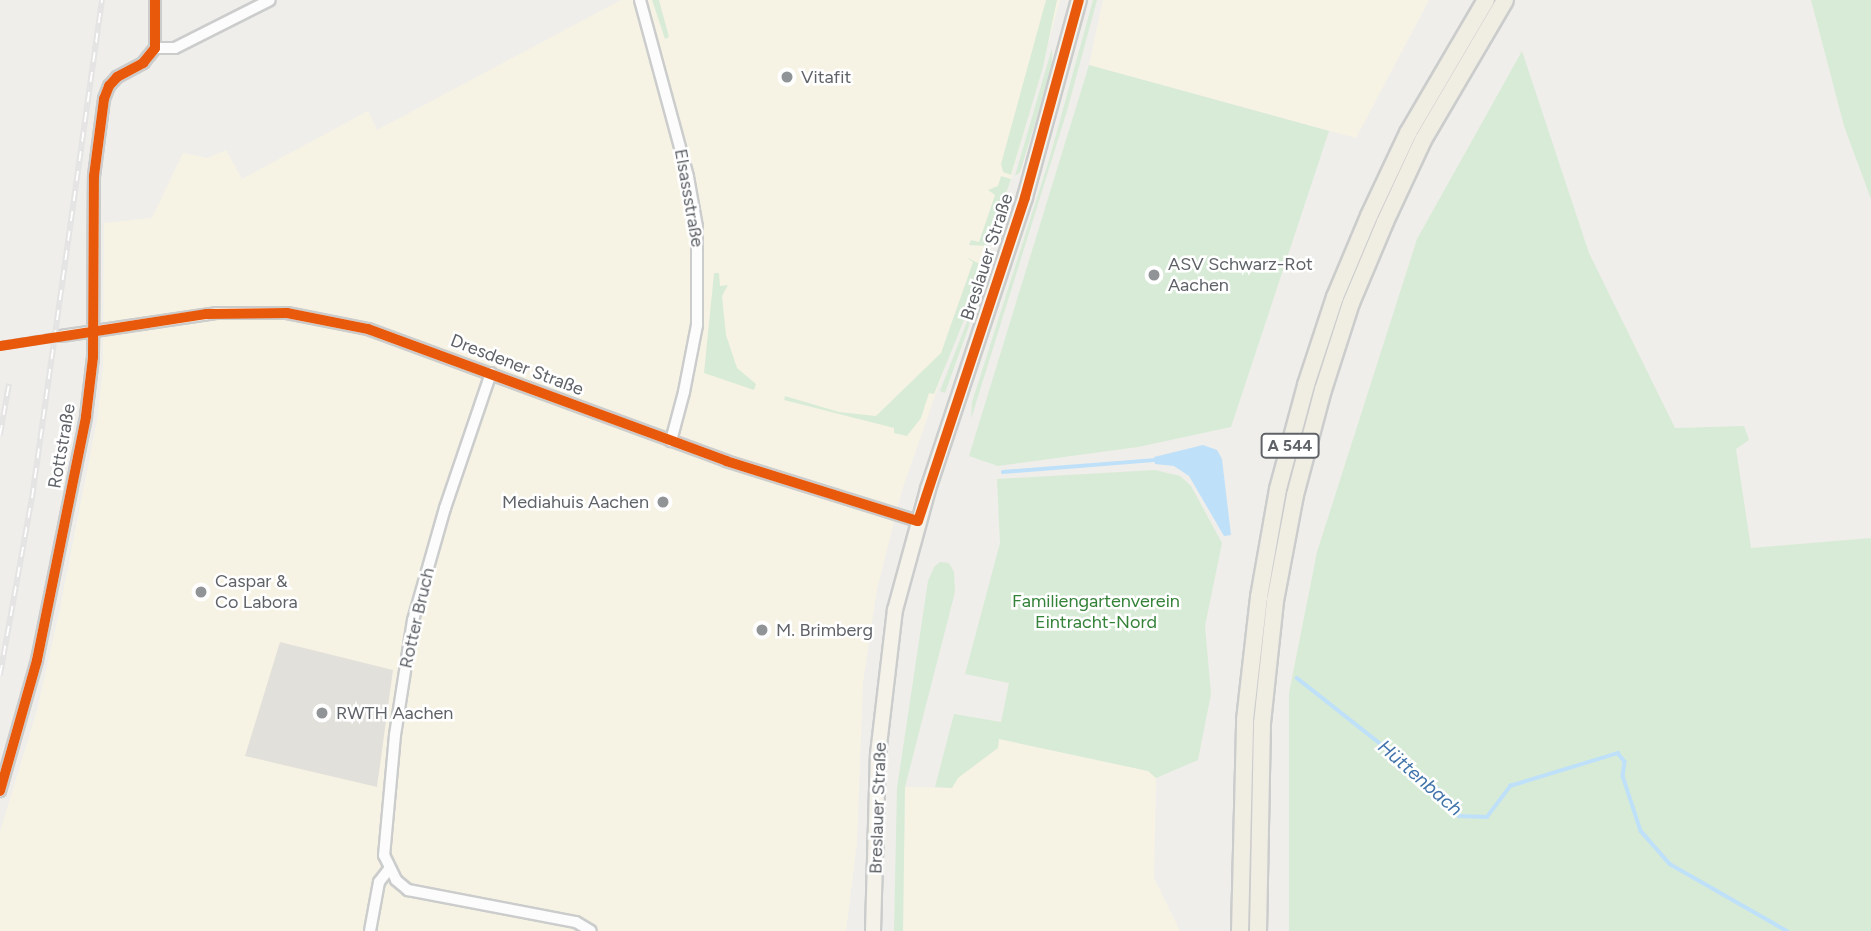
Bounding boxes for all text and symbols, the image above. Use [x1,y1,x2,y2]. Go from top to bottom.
place label: Vitafit [801,66,851,88]
marker: Vitafit [779,69,795,85]
street label: Elsassstraße [670,147,708,249]
street label: Breslauer Straße [956,191,1018,323]
place label: ASV Schwarz-Rot Aachen [1168,254,1313,296]
marker: ASV Schwarz-Rot Aachen [1146,267,1162,283]
street label: Dresdener Straße [448,330,586,400]
street label: Rottstraße [44,402,80,490]
road number: A 544 [1260,434,1320,458]
place label: Mediahuis Aachen [502,491,649,513]
marker: Mediahuis Aachen [655,494,671,510]
street label: Rotter Bruch [395,566,439,670]
place label: Caspar & Co Labora [215,571,298,614]
marker: Caspar & Co Labora [193,584,209,600]
park label: Familiengartenverein Eintracht-Nord [1012,591,1180,634]
place label: M. Brimberg [776,619,873,641]
marker: M. Brimberg [754,622,770,638]
place label: RWTH Aachen [336,702,453,724]
marker: RWTH Aachen [314,705,330,721]
water label: Hüttenbach [1373,735,1467,821]
street label: Breslauer Straße [865,742,891,874]

